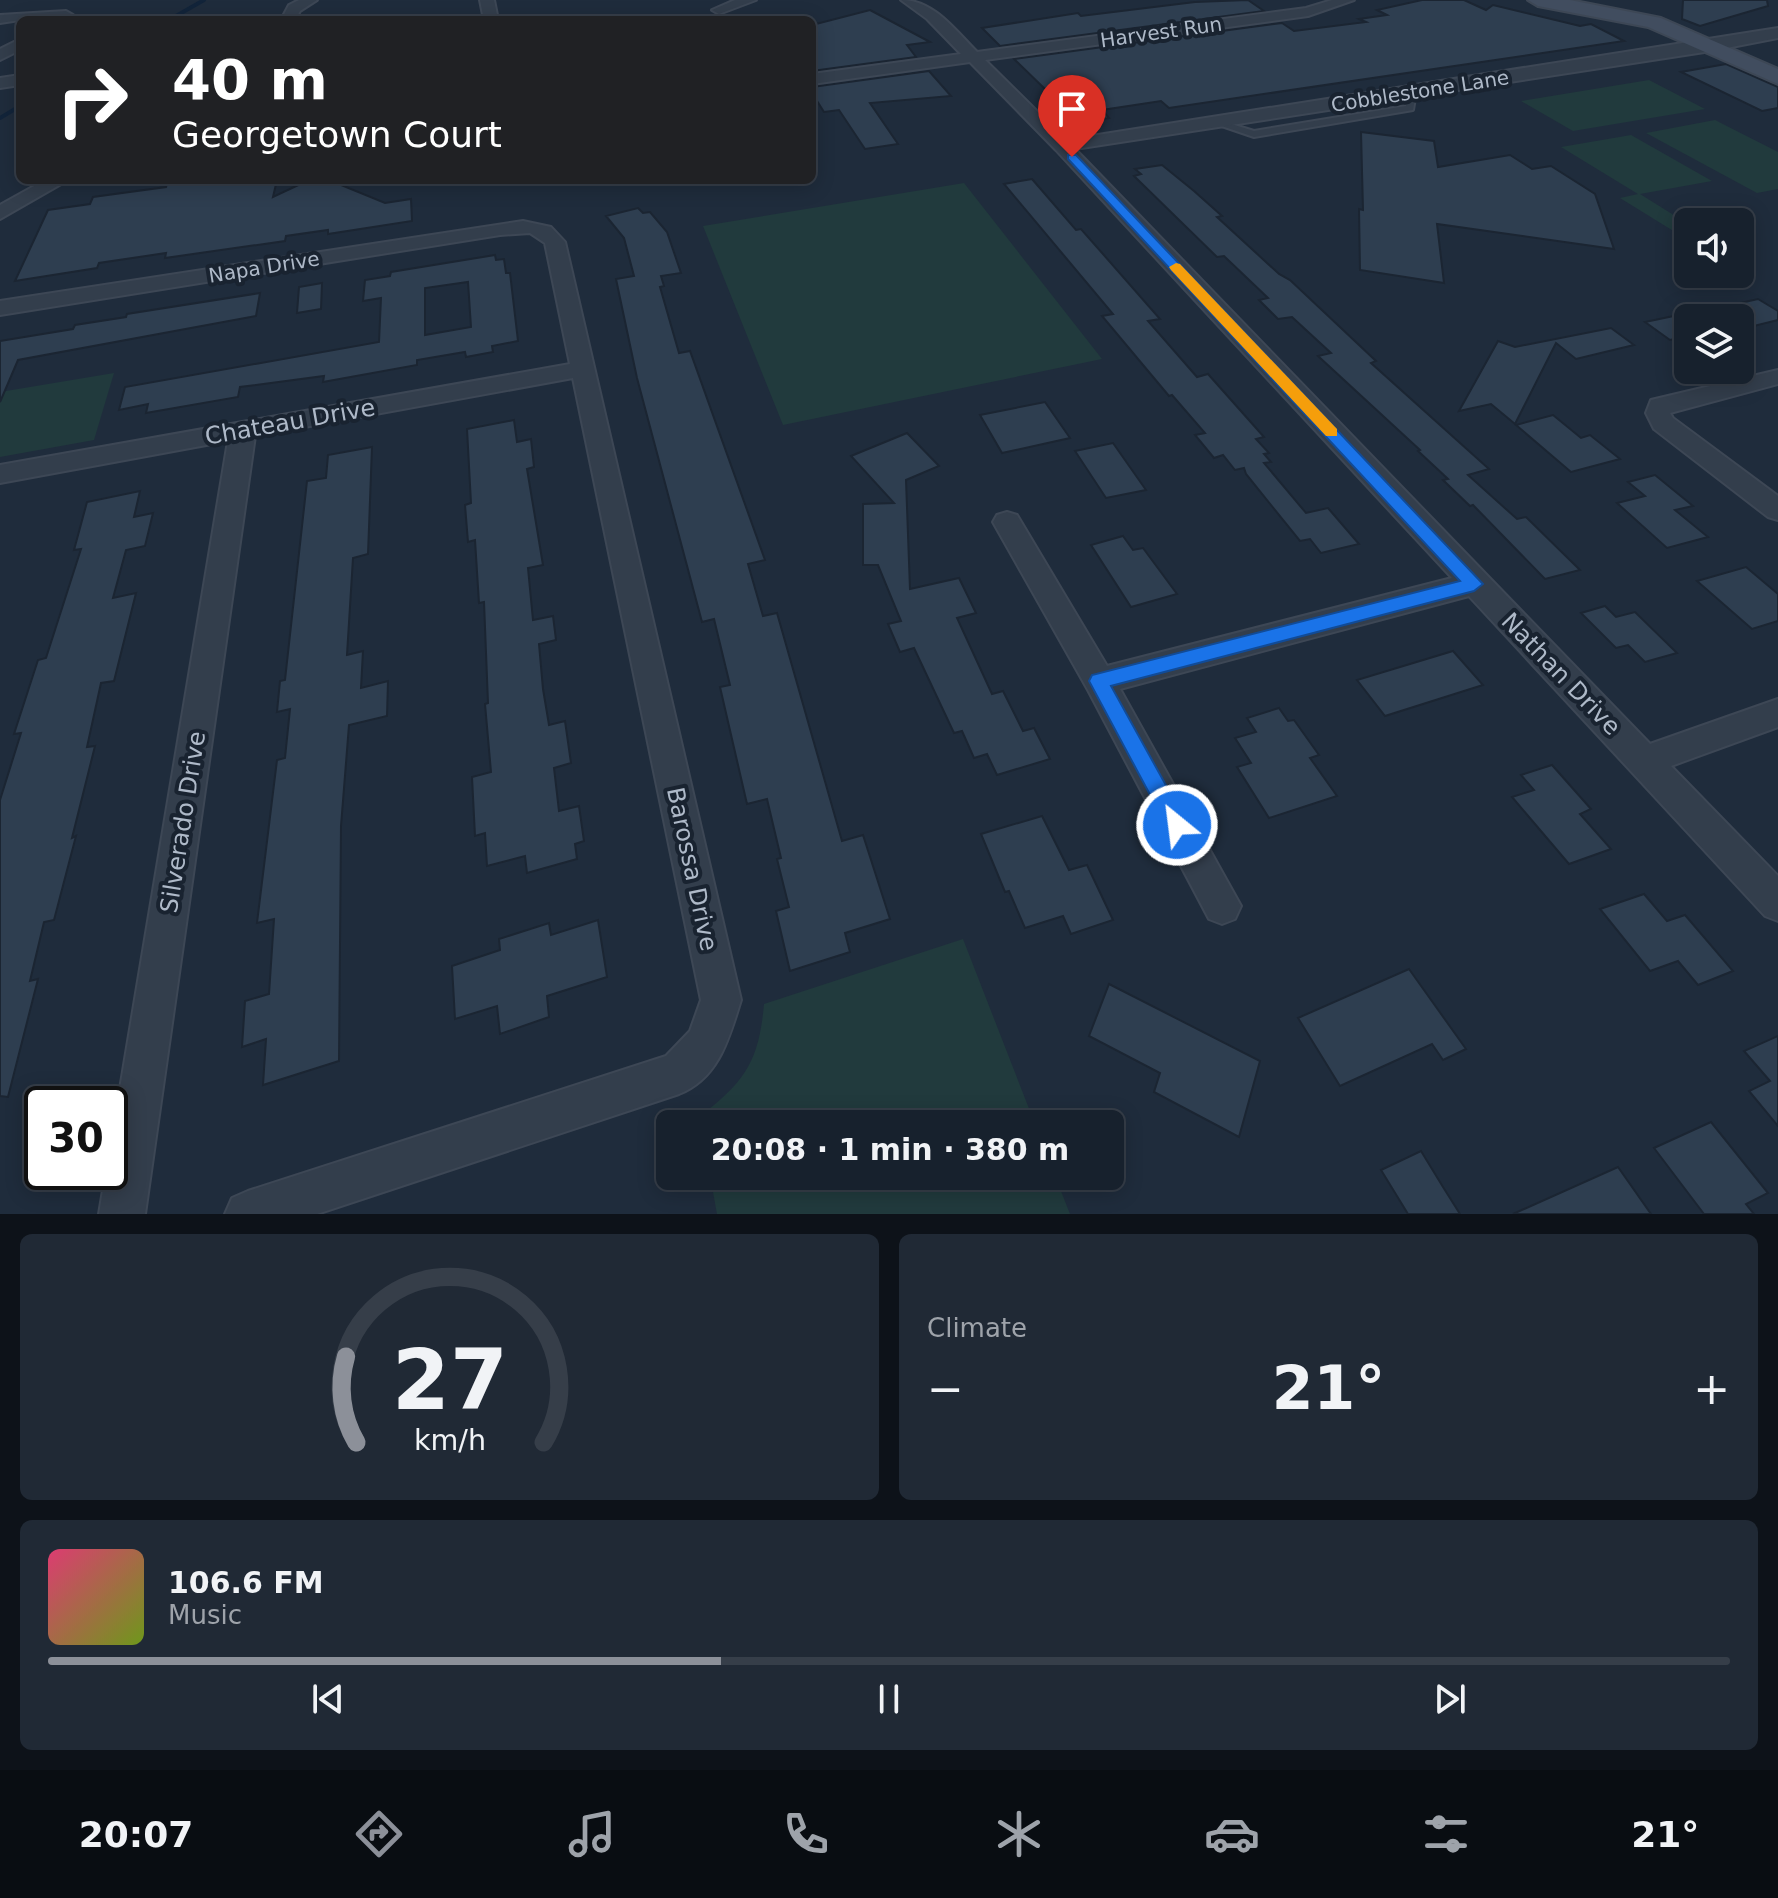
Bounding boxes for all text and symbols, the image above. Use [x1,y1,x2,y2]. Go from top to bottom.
street label: Harvest Run [1099,12,1223,52]
text: 40 m [172,47,328,112]
icon: right [40,48,144,152]
street label: Cobblestone Lane [1329,65,1511,117]
pin [1038,75,1106,157]
icon: arrive [1050,87,1094,131]
text: Georgetown Court [172,114,502,155]
map controls [1674,208,1754,384]
button: sound [1674,208,1754,288]
street label: Napa Drive [207,246,321,288]
button: layers [1674,304,1754,384]
street label: Chateau Drive [203,393,377,451]
street label: Nathan Drive [1496,607,1626,741]
street label: Silverado Drive [155,729,211,915]
position arrow [1135,783,1219,867]
street label: Barossa Drive [661,785,723,953]
speed limit sign: 30 [24,1086,128,1190]
text: 20:08 · 1 min · 380 m [711,1132,1069,1167]
text: Climate [927,1313,1027,1343]
text: 27 [392,1332,507,1429]
text: 21° [1272,1353,1385,1423]
text: − [927,1363,964,1414]
text: + [1693,1363,1730,1414]
text: km/h [413,1423,486,1457]
text: 106.6 FM [168,1565,324,1600]
text: Music [168,1600,242,1630]
icon: previous [306,1677,350,1721]
icon: pause [867,1677,911,1721]
icon: next [1428,1677,1472,1721]
icon: directions [351,1806,407,1862]
icon: music [564,1806,620,1862]
icon: phone [778,1806,834,1862]
icon: climate [991,1806,1047,1862]
icon: car [1204,1806,1260,1862]
icon: filters [1418,1806,1474,1862]
text: 20:07 [79,1814,193,1855]
text: 21° [1631,1814,1699,1855]

